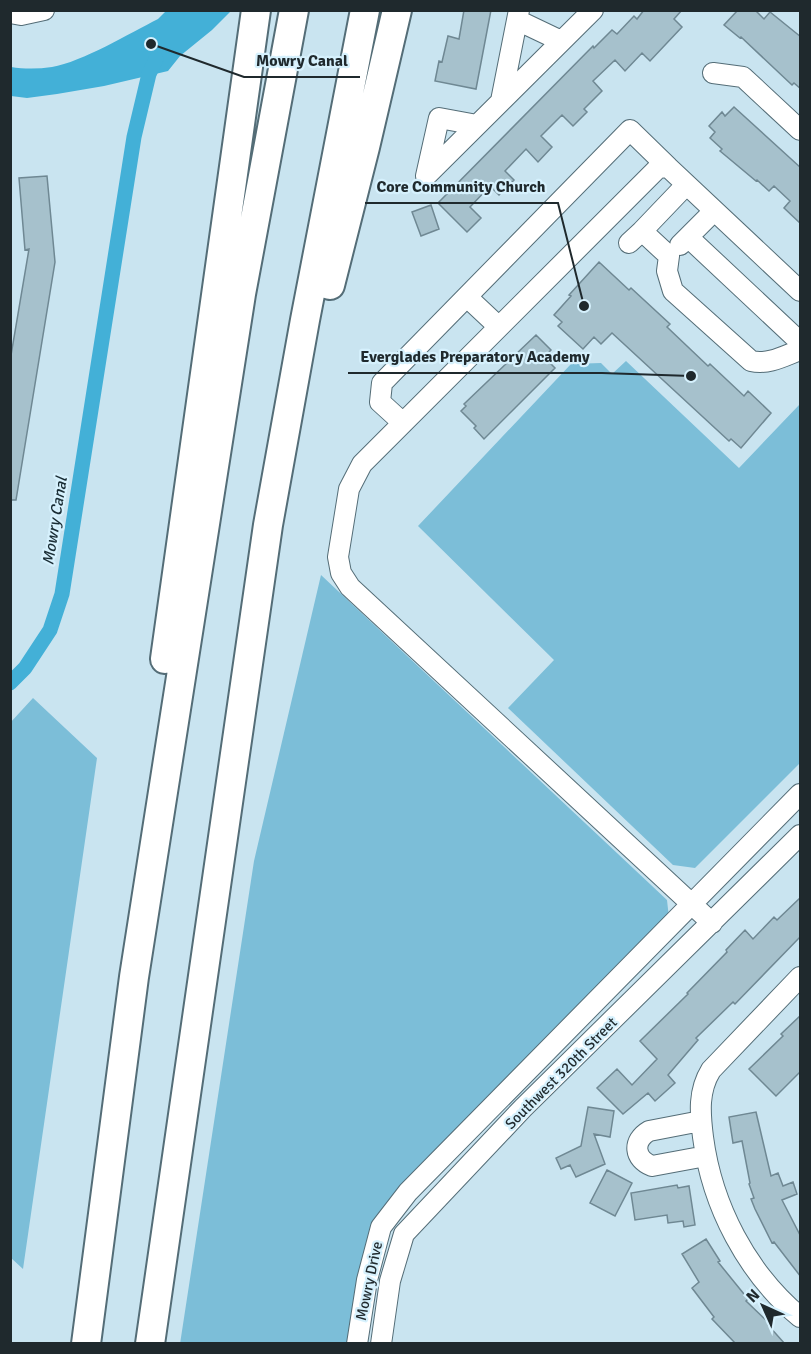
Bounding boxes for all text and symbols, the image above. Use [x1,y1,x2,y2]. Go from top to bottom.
callout: Mowry Canal [244,43,360,77]
text: Mowry Canal [256,51,348,71]
callout: Core Community Church [365,169,558,203]
text: Core Community Church [377,177,546,197]
callout: Everglades Preparatory Academy [348,339,602,373]
text: Everglades Preparatory Academy [360,347,590,367]
water label: Mowry Canal [38,474,72,567]
street label: Southwest 320th Street [501,1013,621,1133]
street label: Mowry Drive [352,1240,386,1322]
north arrow [733,1276,793,1336]
text: N [742,1285,764,1307]

